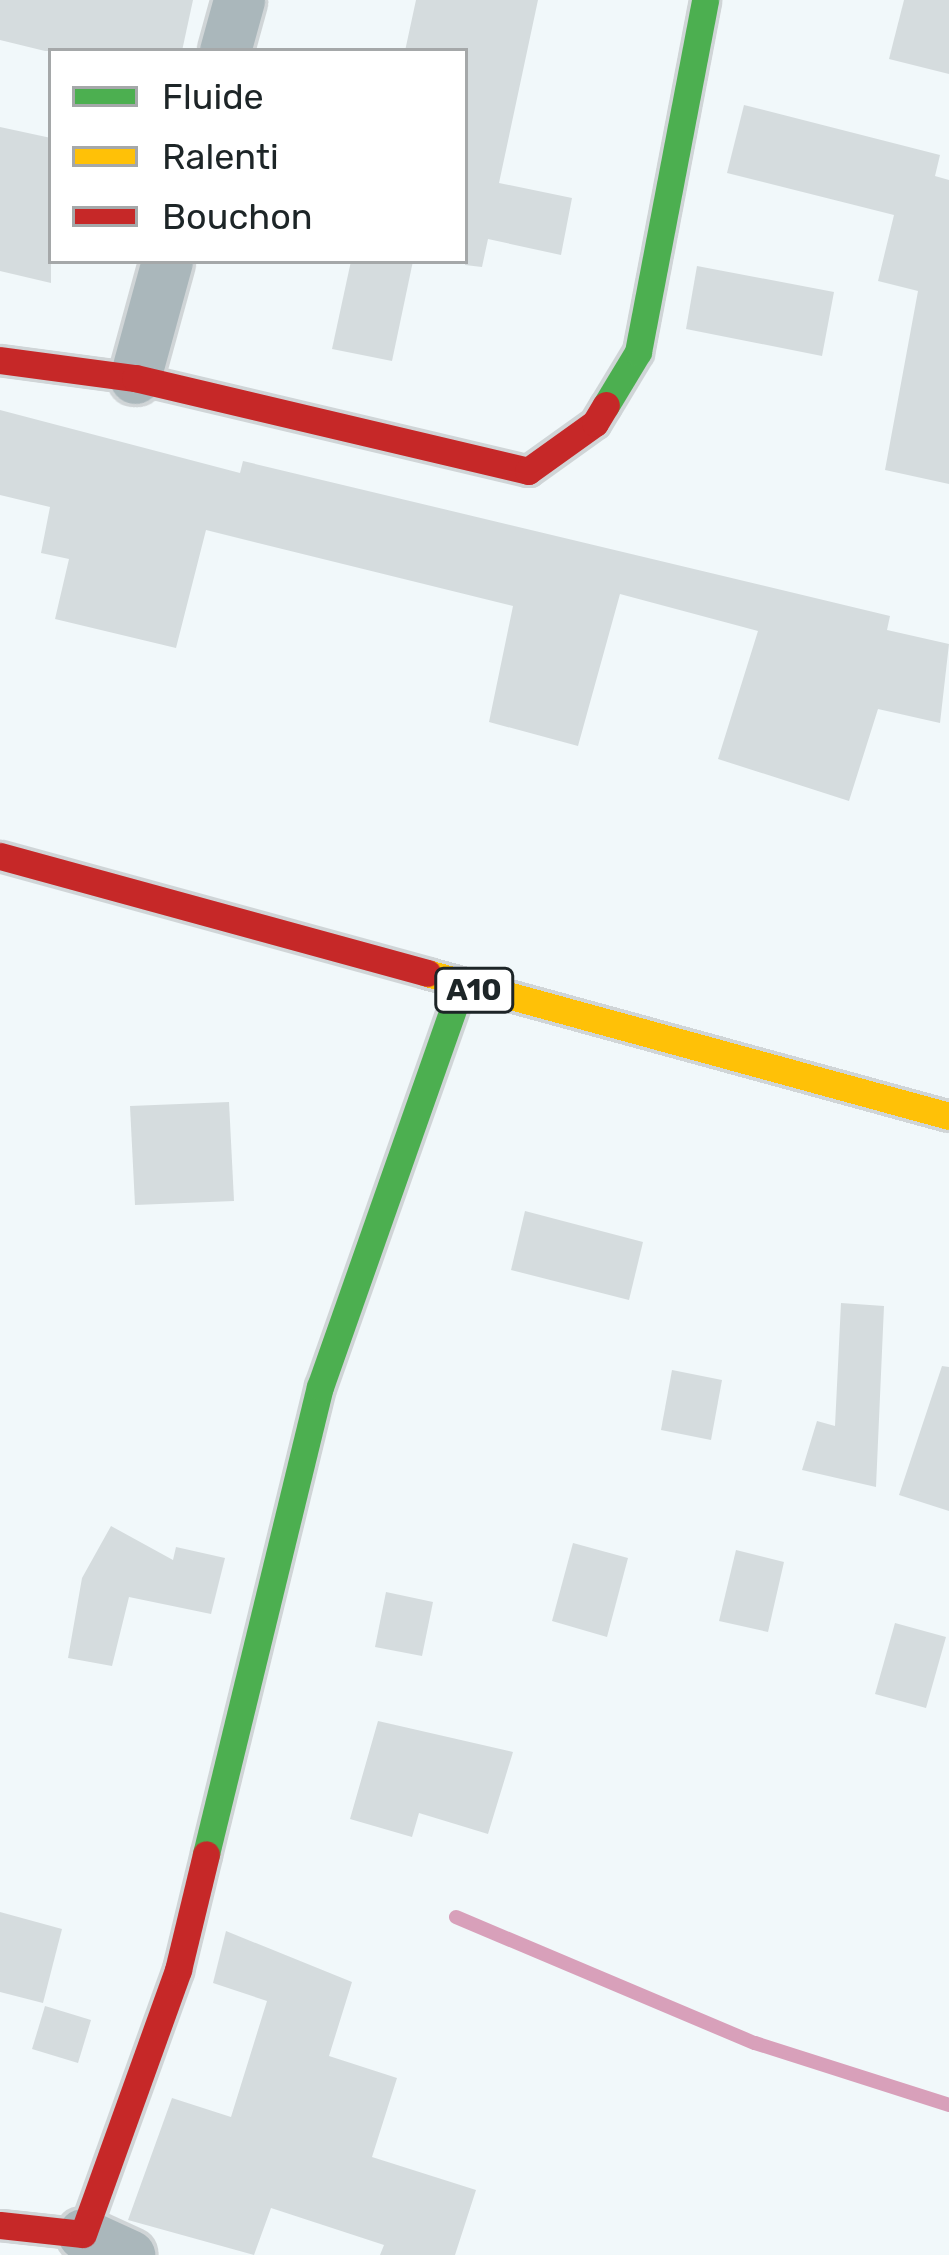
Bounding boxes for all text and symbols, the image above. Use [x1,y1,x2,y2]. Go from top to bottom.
legend [48,48,468,264]
text: Fluide [162,75,264,118]
text: Ralenti [162,135,279,178]
text: Bouchon [162,195,313,238]
road number: A10 [432,966,516,1014]

